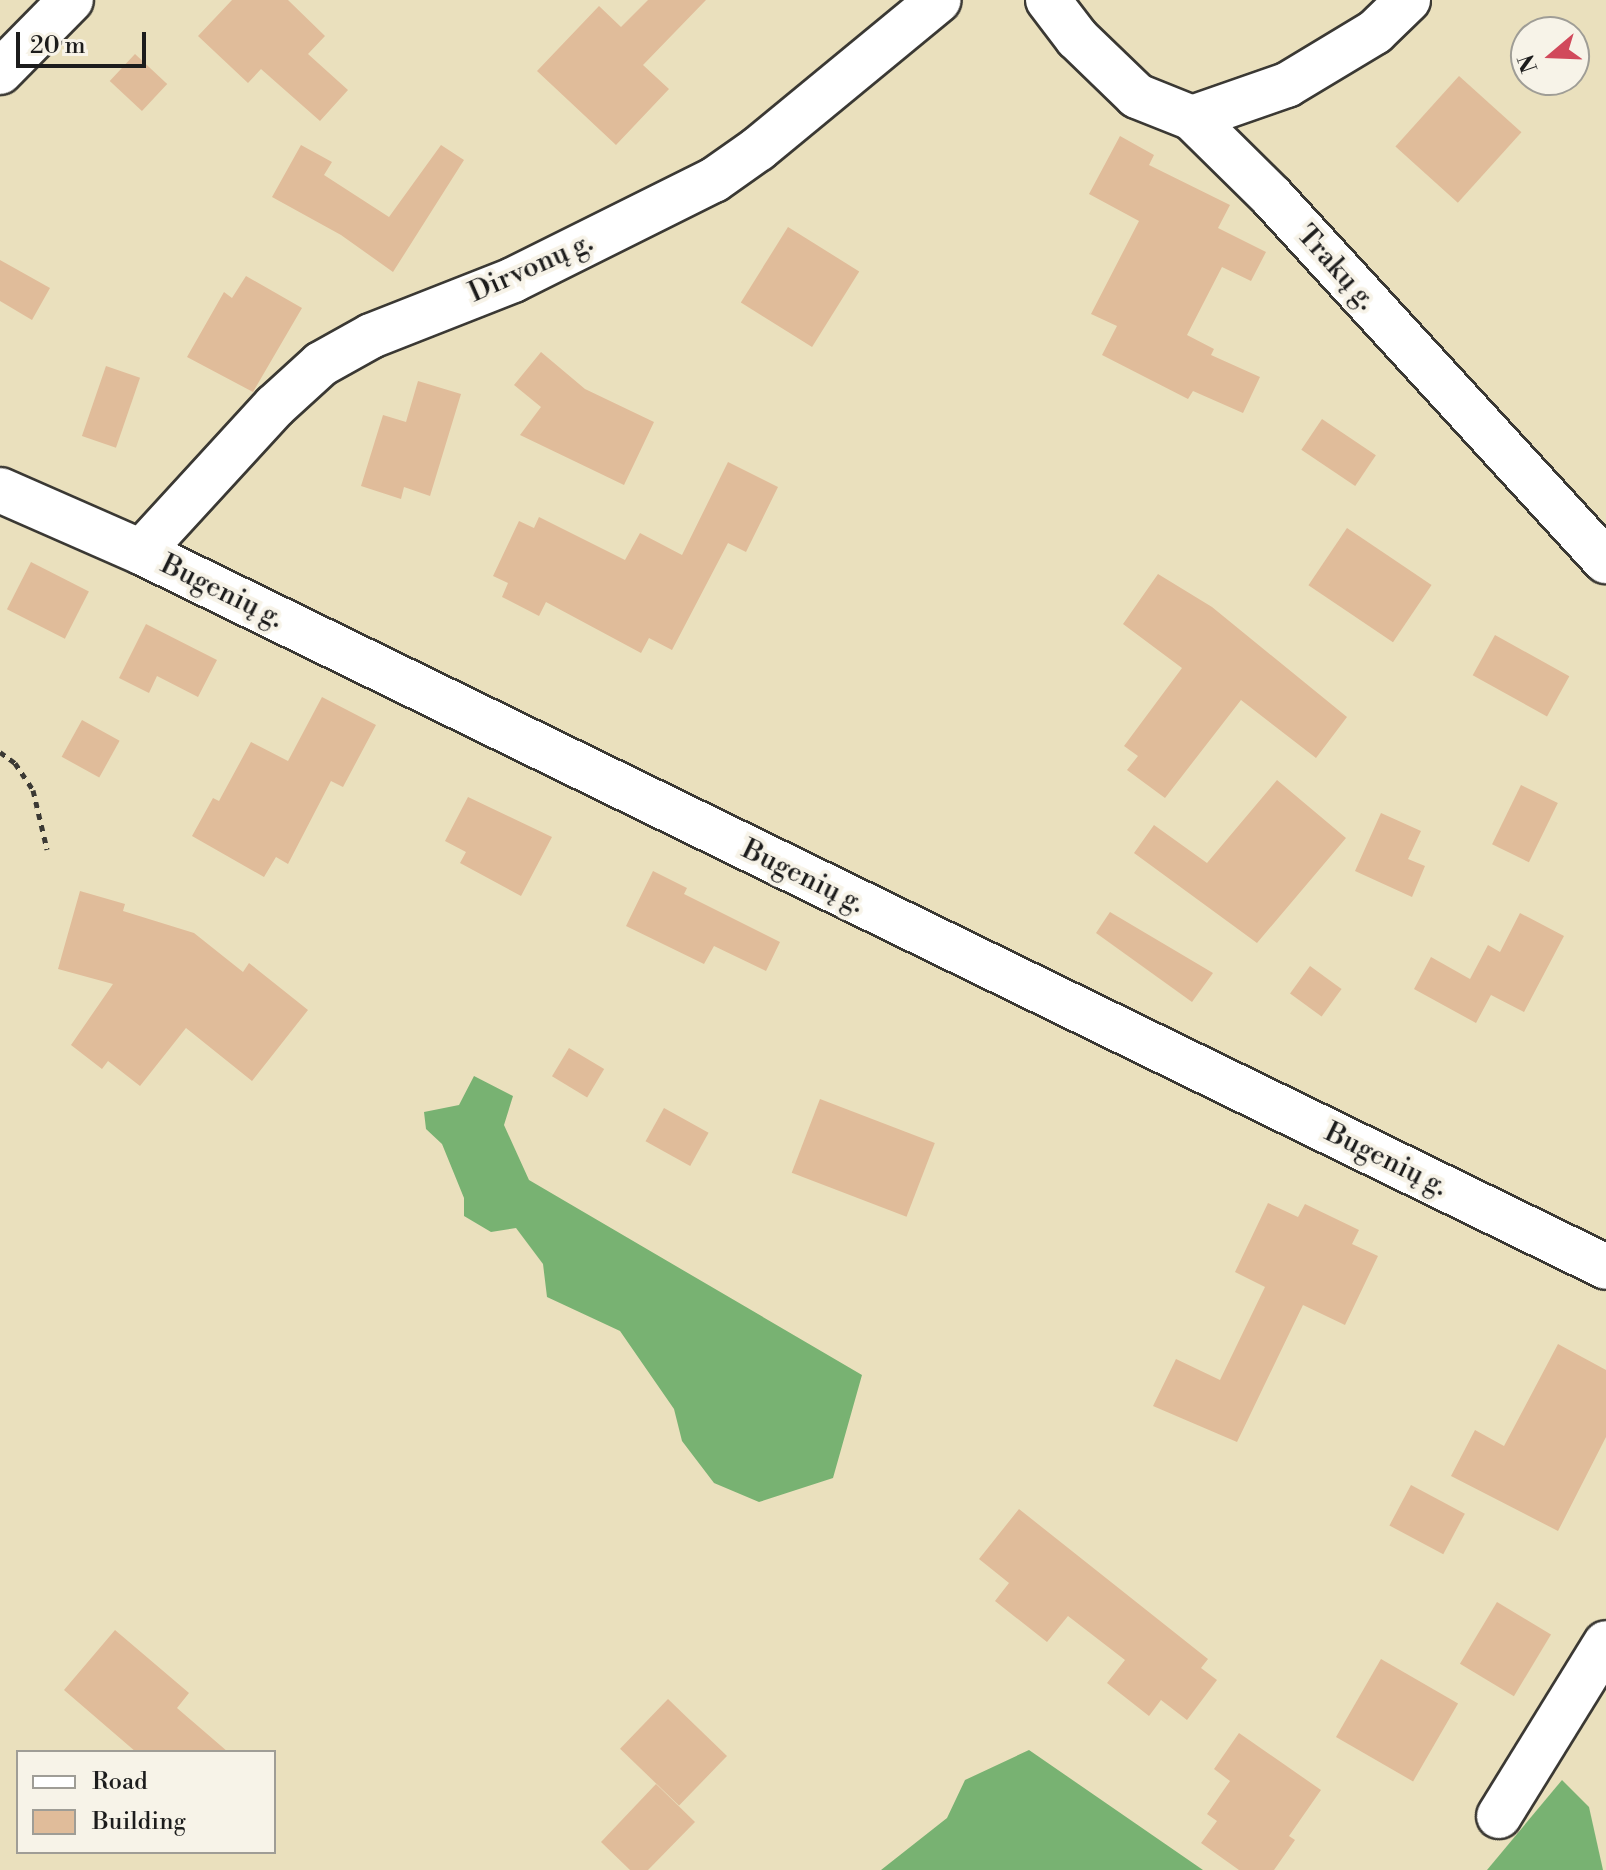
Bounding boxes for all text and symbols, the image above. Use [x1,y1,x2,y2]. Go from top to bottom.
scale bar [20,16,150,66]
north arrow [1510,16,1590,96]
text: 20 m [30,31,86,61]
text: N [1513,51,1544,76]
street label: Trakų g. [1289,219,1383,317]
street label: Dirvonų g. [464,226,598,310]
street label: Bugenių g. [155,548,289,636]
street label: Bugenių g. [736,833,870,921]
street label: Bugenių g. [1319,1116,1453,1204]
legend [16,1750,276,1854]
text: Road [92,1767,148,1797]
text: Building [92,1807,186,1837]

